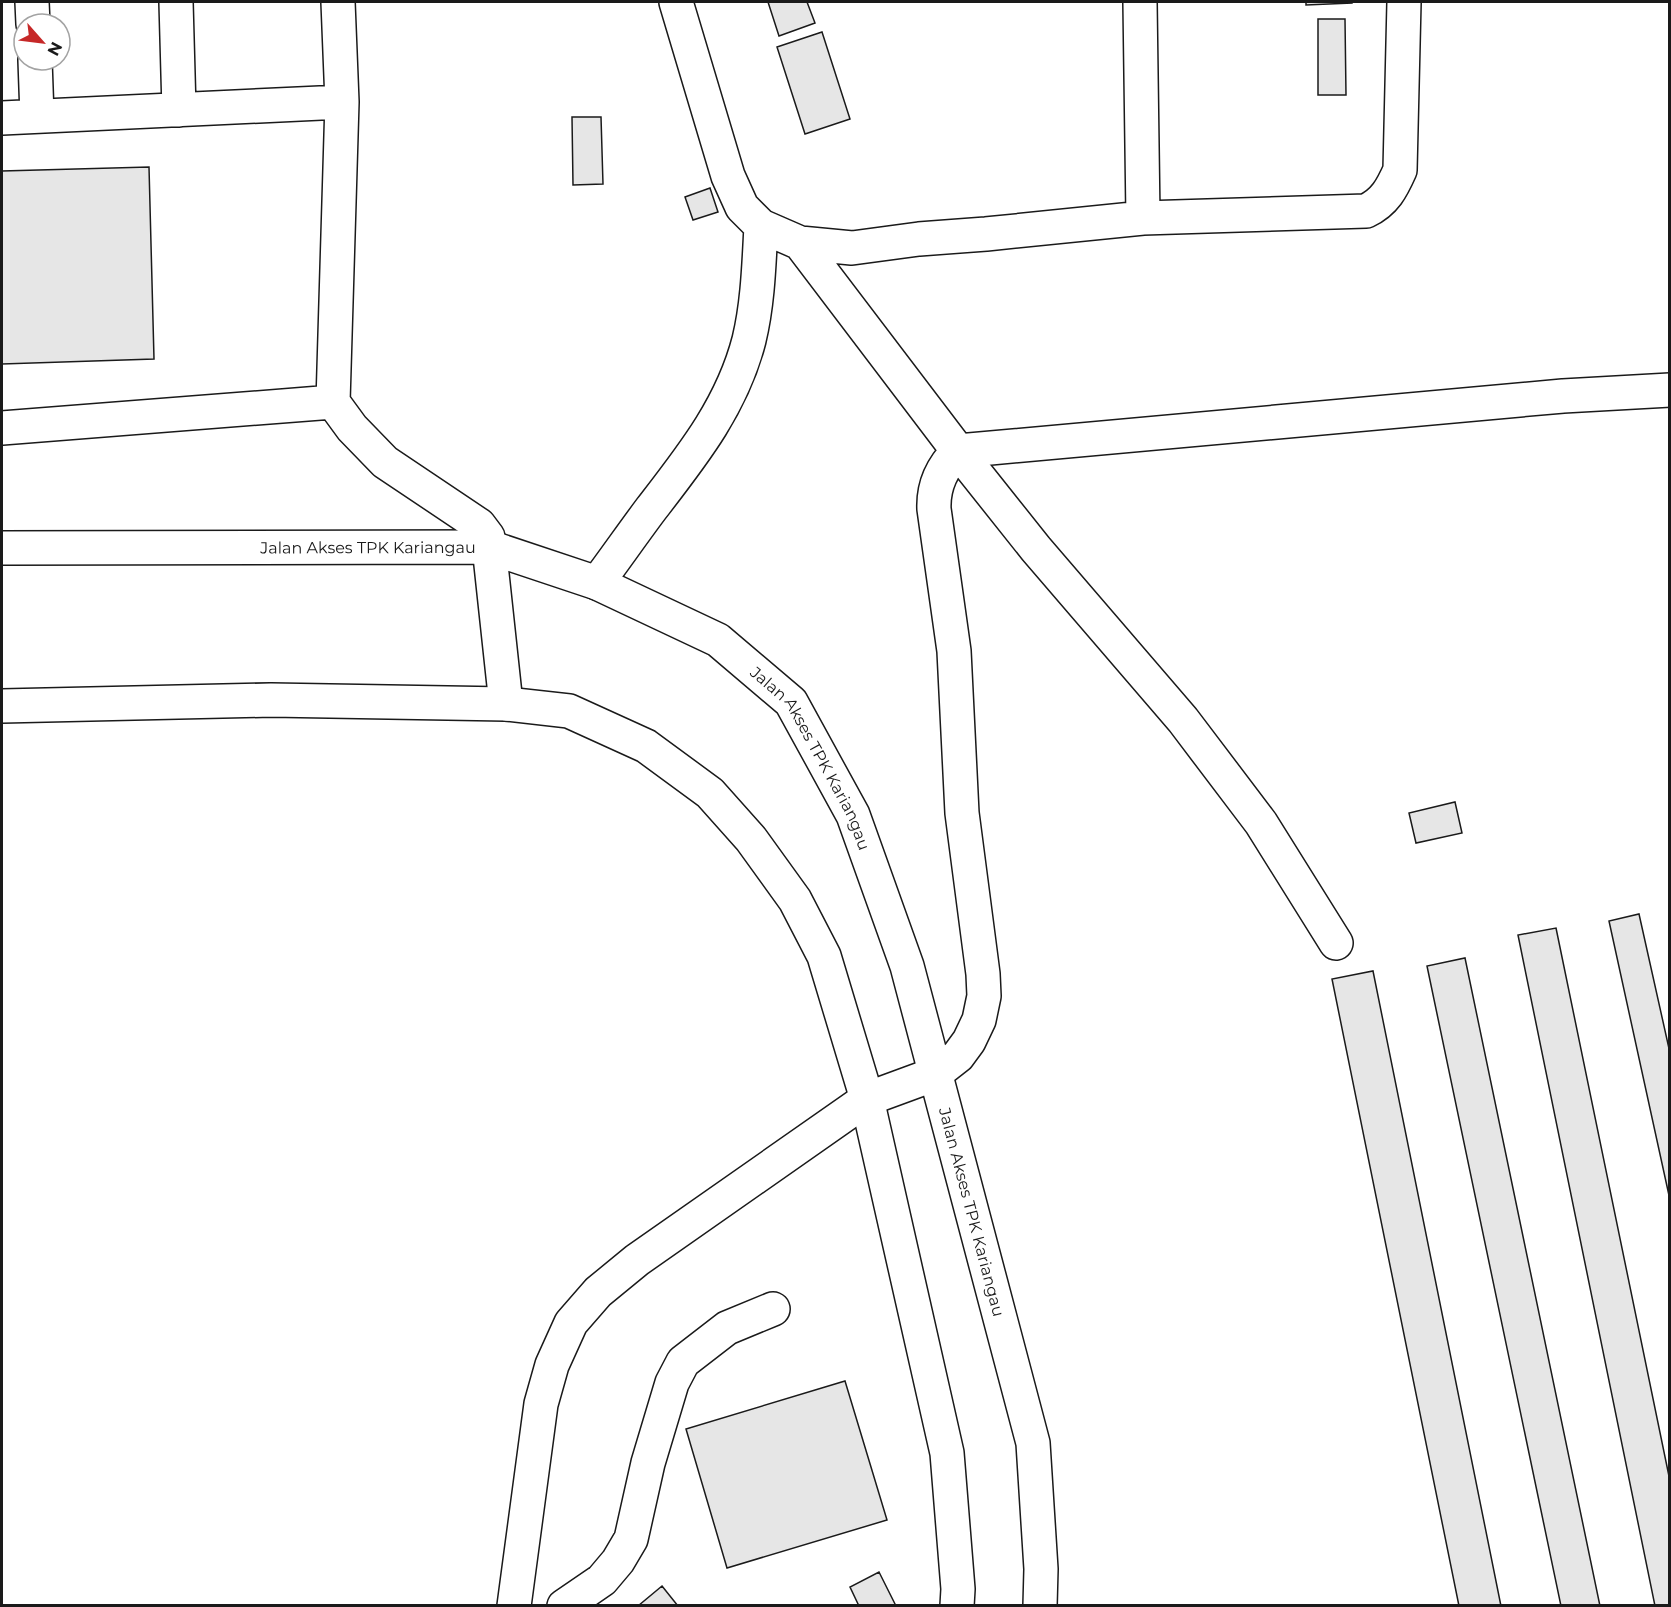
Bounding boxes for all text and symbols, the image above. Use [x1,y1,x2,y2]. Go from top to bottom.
north arrow [12,12,72,72]
text: N [43,39,66,59]
street label: Jalan Akses TPK Kariangau [259,538,476,557]
street label: Jalan Akses TPK Kariangau [746,662,874,852]
street label: Jalan Akses TPK Kariangau [935,1104,1009,1318]

